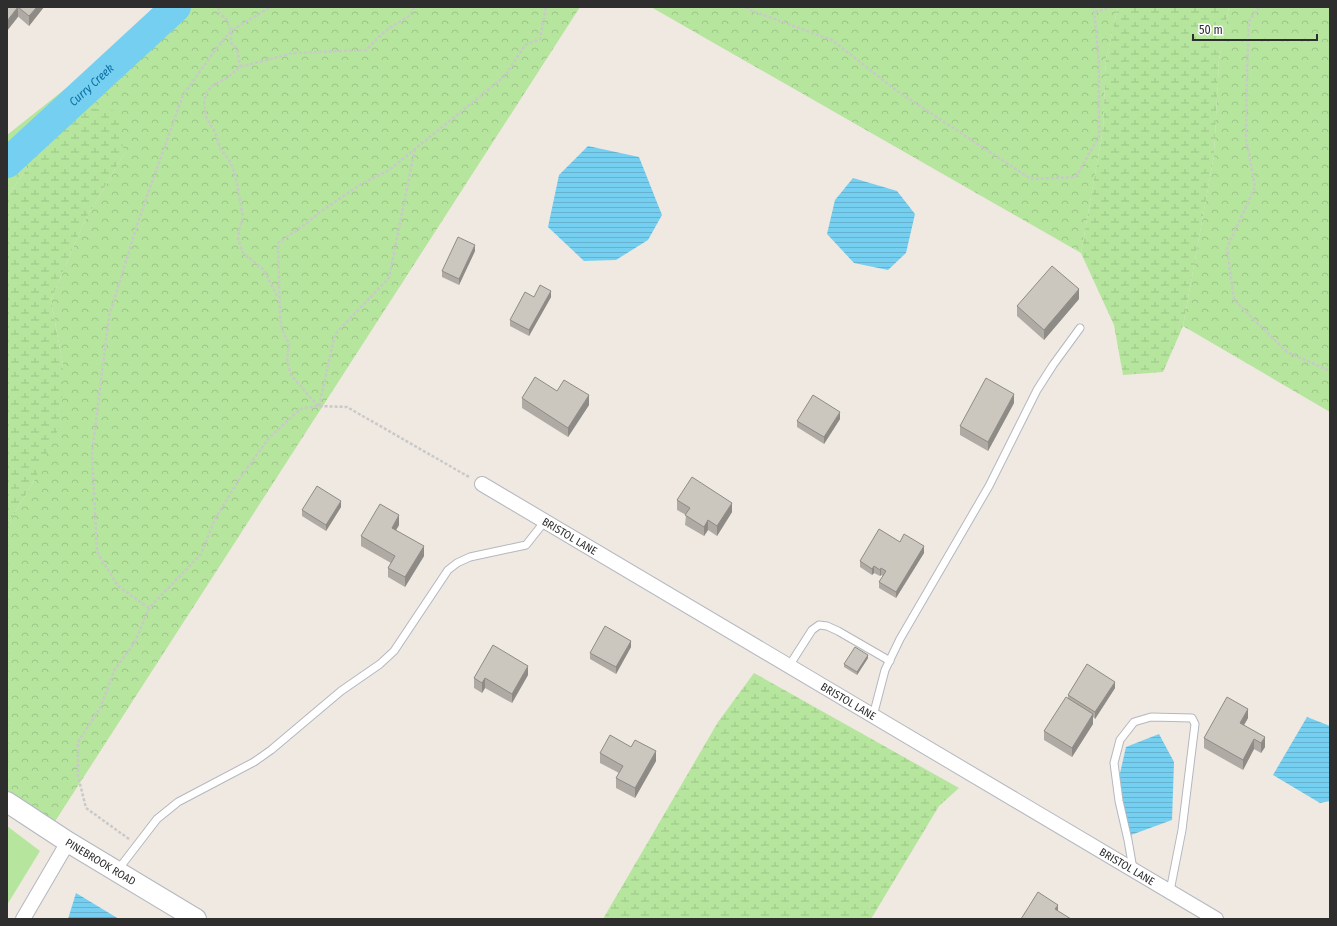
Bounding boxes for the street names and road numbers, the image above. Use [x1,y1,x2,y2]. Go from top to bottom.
street label: BRISTOL LANE [540,515,600,557]
street label: BRISTOL LANE [819,680,878,723]
street label: PINEBROOK ROAD [63,836,138,888]
street label: BRISTOL LANE [1097,845,1157,888]

